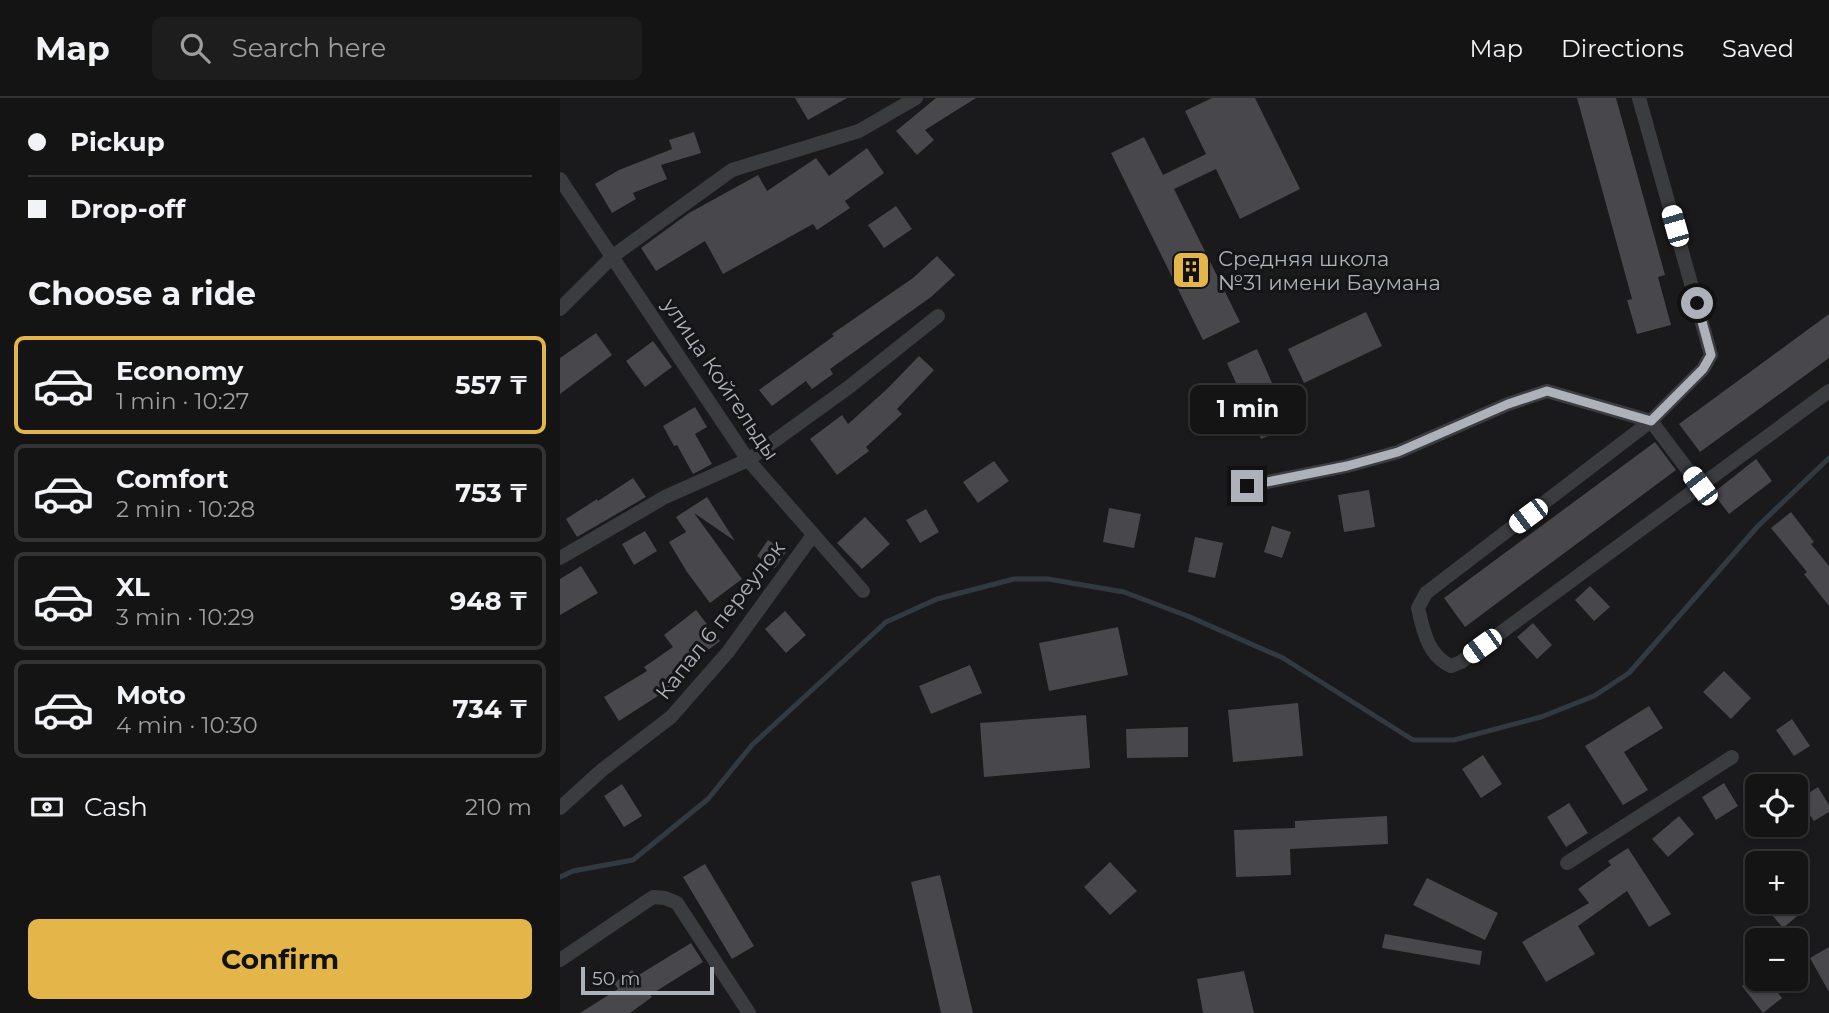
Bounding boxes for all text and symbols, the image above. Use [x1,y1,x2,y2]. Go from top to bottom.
search box [152,17,642,80]
text: Map [35,28,110,68]
icon: search [176,29,214,67]
text: Search here [232,32,386,64]
text: Map [1470,34,1523,63]
text: Directions [1561,34,1684,63]
text: Saved [1722,34,1794,63]
text: Pickup [70,126,165,158]
text: Drop-off [70,193,185,225]
car [1660,203,1691,249]
place label: Средняя школа №31 имени Баумана [1218,246,1441,295]
building icon: Средняя школа №31 имени Баумана [1170,249,1212,291]
text: Choose a ride [28,274,256,313]
route start [1681,287,1713,319]
street label: улица Койгельды [657,292,785,465]
icon: car [32,354,95,417]
text: Economy [116,355,243,387]
text: 557 ₸ [455,369,528,401]
callout: 1 min [1189,384,1305,434]
text: 1 min · 10:27 [116,387,249,415]
text: 1 min [1217,395,1279,423]
icon: car [32,462,95,525]
text: Comfort [116,463,228,495]
car [1679,463,1722,509]
route end [1231,470,1263,502]
text: 753 ₸ [455,477,528,509]
text: 2 min · 10:28 [116,495,255,523]
car [1505,495,1552,537]
street label: Капал 6 переулок [650,536,790,704]
icon: car [32,570,95,633]
text: XL [116,571,150,603]
text: 948 ₸ [450,585,528,617]
text: 3 min · 10:29 [116,603,254,631]
car [1459,625,1506,667]
icon: car [32,678,95,741]
text: Moto [116,679,186,711]
text: 734 ₸ [452,693,528,725]
text: 4 min · 10:30 [116,711,258,739]
map controls [1745,774,1808,991]
button: locate [1745,774,1808,837]
icon: cash [28,788,66,826]
text: Cash [84,791,148,823]
text: 210 m [465,793,532,821]
button: + [1745,851,1808,914]
button: Confirm [28,919,532,999]
button: − [1745,928,1808,991]
scale bar [581,964,714,996]
text: 50 m [592,967,640,990]

